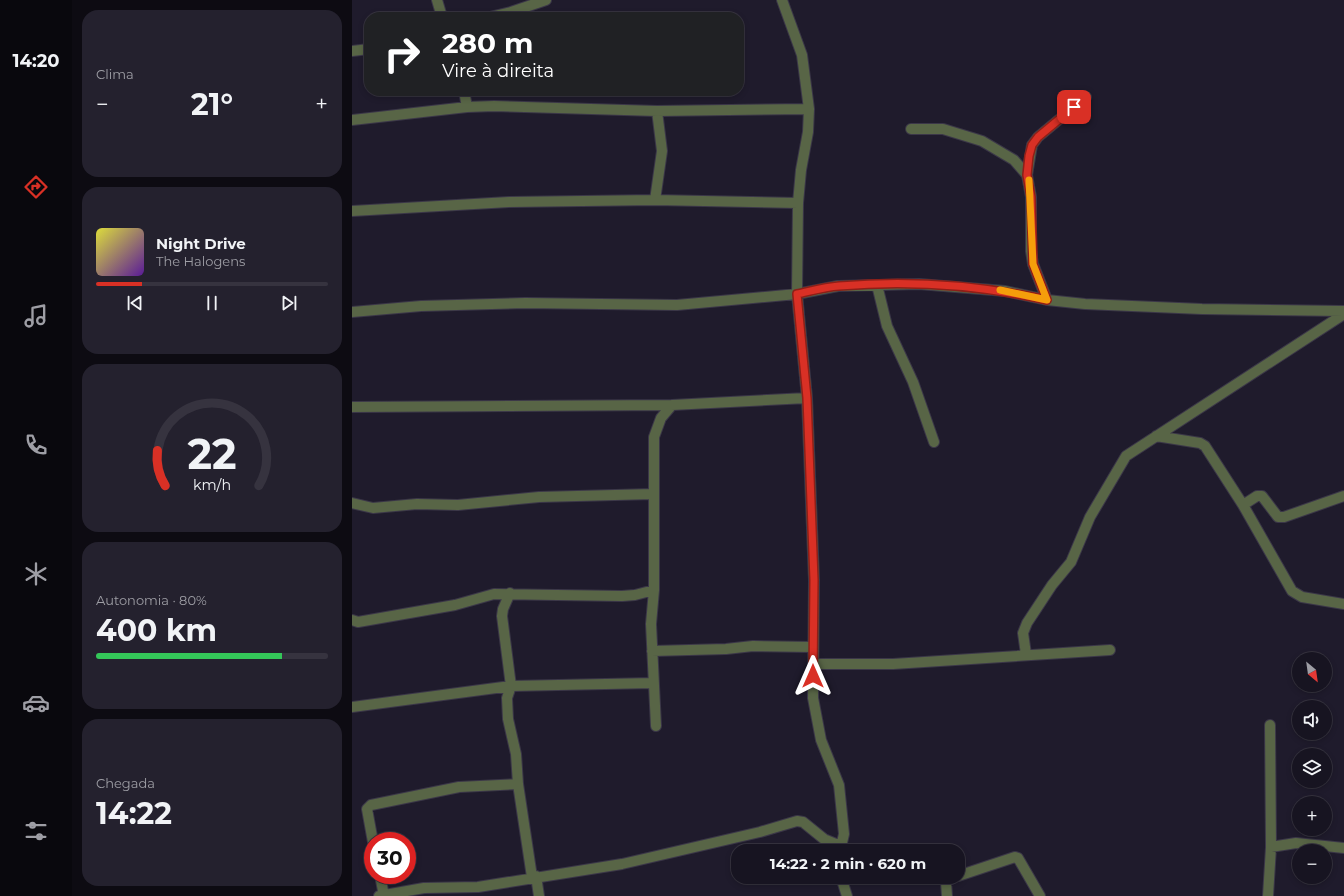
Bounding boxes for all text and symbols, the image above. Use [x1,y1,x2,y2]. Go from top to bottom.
text: 280 m [442,26,533,60]
icon: right [376,28,428,80]
text: 14:20 [12,50,60,72]
text: Vire à direita [442,60,554,82]
text: Clima [96,66,134,82]
text: 21° [191,86,233,123]
pin [1057,90,1091,124]
text: − [96,91,109,118]
text: + [315,91,328,118]
icon: arrive [1063,96,1085,118]
icon: directions [22,173,50,201]
text: Night Drive [156,234,246,253]
text: The Halogens [156,253,245,269]
icon: previous [124,292,146,314]
icon: pause [201,292,223,314]
icon: next [278,292,300,314]
icon: music [22,302,50,330]
text: 22 [187,429,237,479]
icon: phone [22,431,50,459]
text: km/h [193,476,231,494]
icon: climate [22,560,50,588]
text: Autonomia · 80% [96,592,207,608]
text: 400 km [96,612,217,649]
north arrow [1292,652,1332,692]
map controls [1292,652,1332,884]
position arrow [792,655,834,697]
icon: car [22,689,50,717]
button: sound [1292,700,1332,740]
button: layers [1292,748,1332,788]
text: Chegada [96,775,155,791]
text: 14:22 [96,795,172,832]
button: + [1292,796,1332,836]
icon: filters [22,817,50,845]
speed limit sign: 30 [364,832,416,884]
button: − [1292,844,1332,884]
text: 14:22 · 2 min · 620 m [770,854,926,873]

